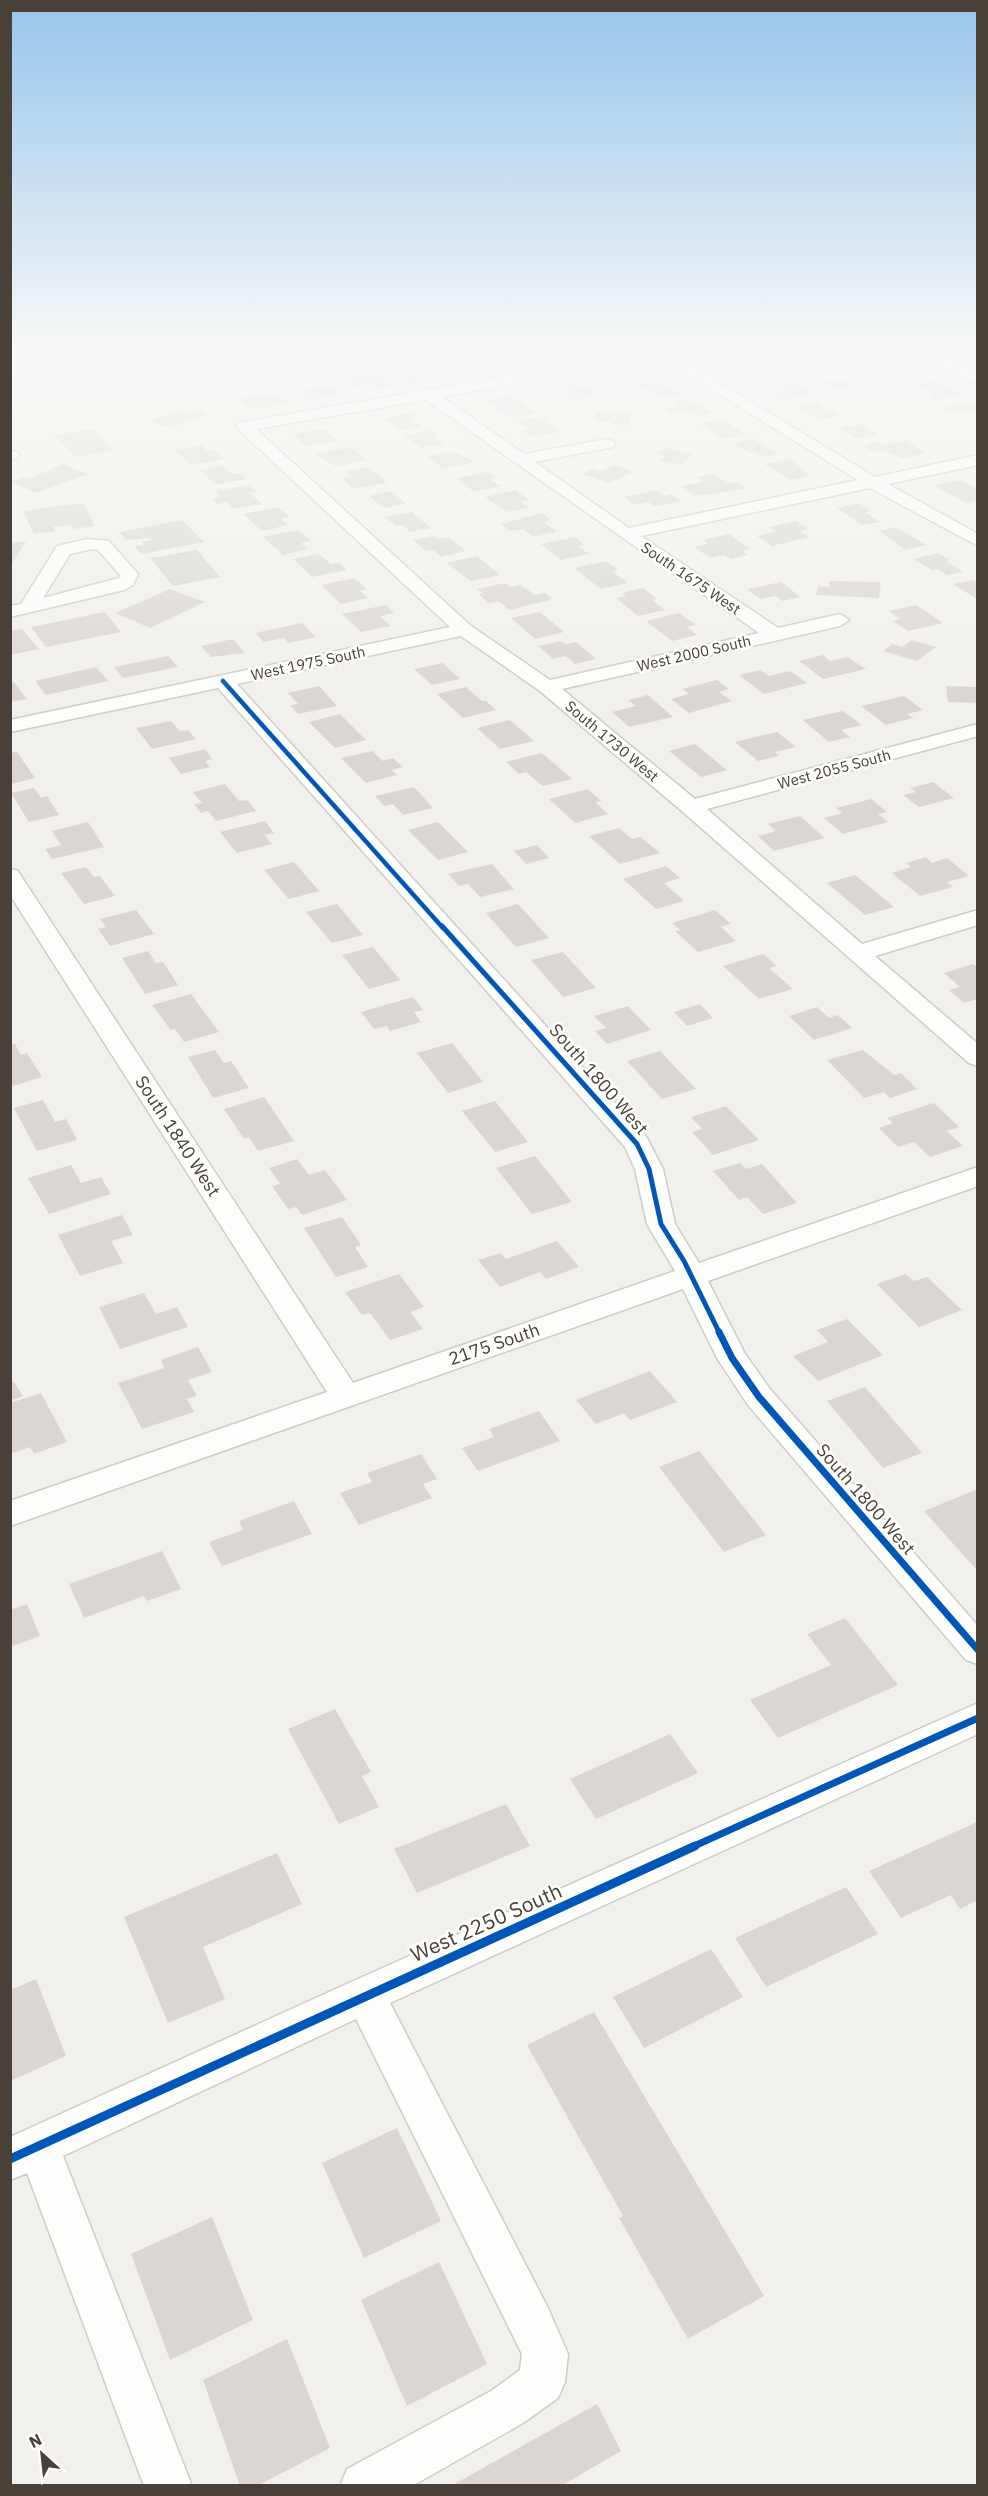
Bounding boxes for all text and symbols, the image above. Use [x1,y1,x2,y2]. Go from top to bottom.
street label: South 1675 West [637,538,745,618]
street label: West 2000 South [635,631,753,675]
street label: West 1975 South [249,642,367,684]
street label: South 1730 West [561,696,663,786]
street label: West 2055 South [775,745,893,793]
street label: South 1800 West [545,1019,653,1139]
street label: South 1840 West [130,1071,226,1201]
street label: 2175 South [445,1318,543,1370]
street label: South 1800 West [812,1439,920,1559]
street label: West 2250 South [406,1876,566,1968]
north arrow [12,2424,72,2484]
text: N [25,2429,45,2452]

